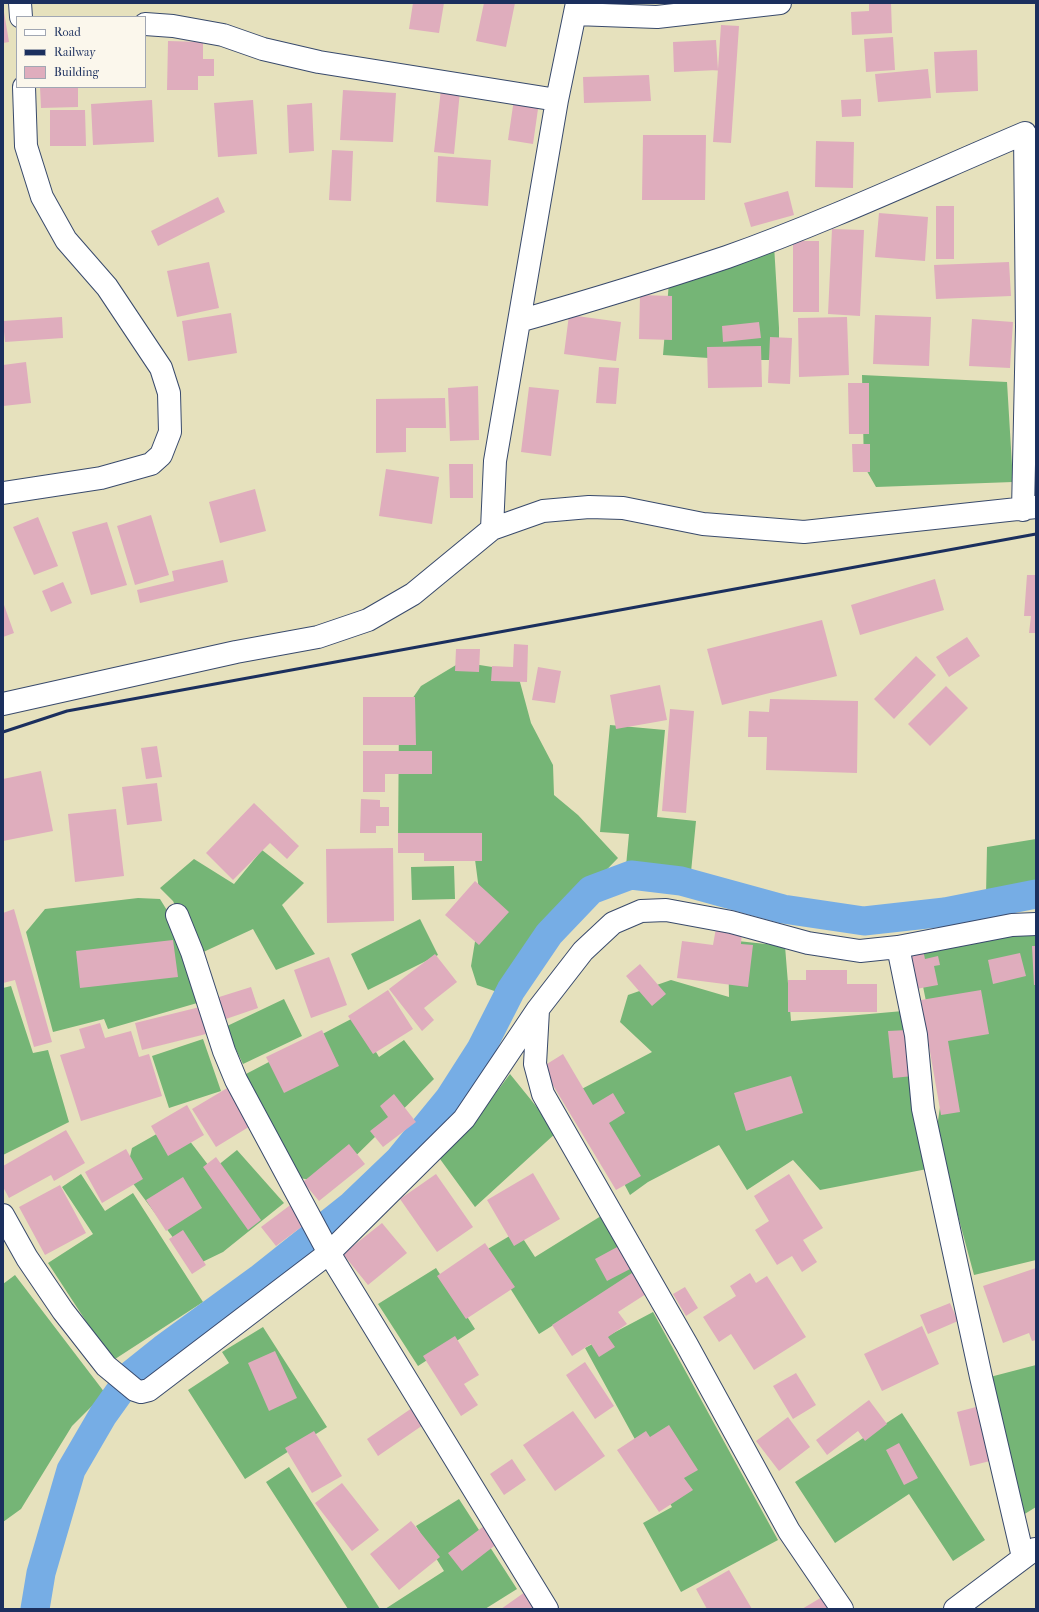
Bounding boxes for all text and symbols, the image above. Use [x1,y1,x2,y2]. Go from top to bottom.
legend [16,16,146,88]
text: Road [54,25,81,39]
text: Railway [54,45,96,59]
text: Building [54,65,99,79]

